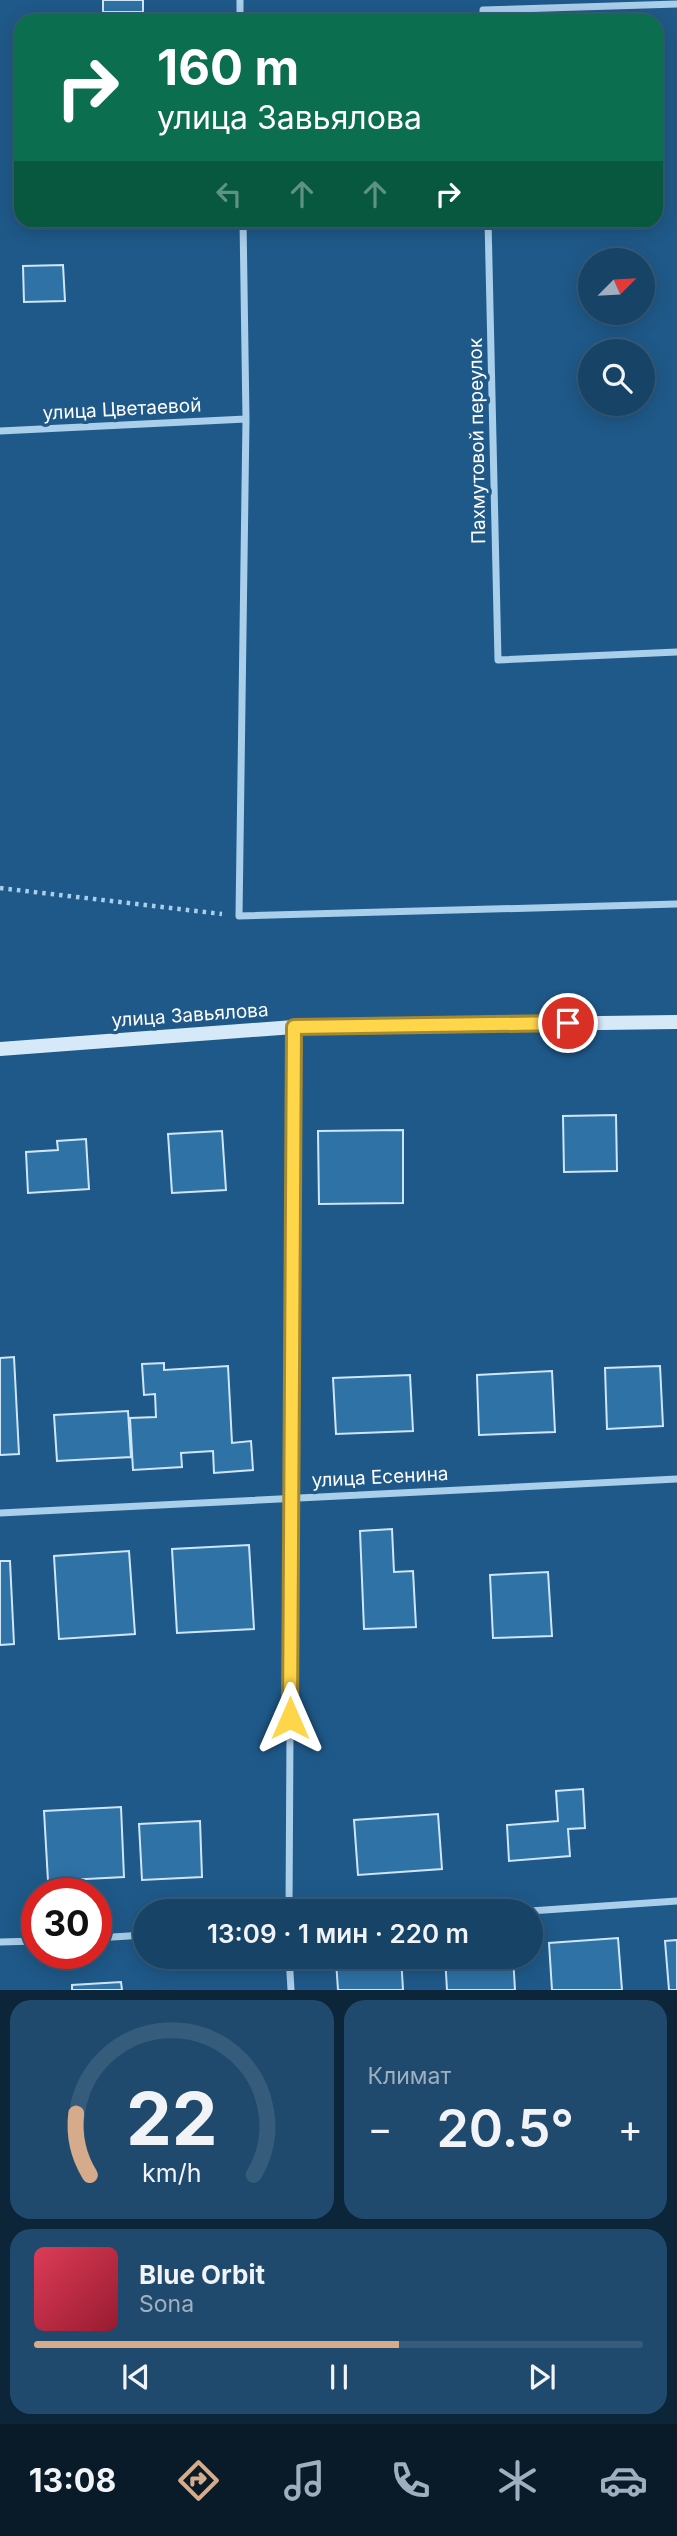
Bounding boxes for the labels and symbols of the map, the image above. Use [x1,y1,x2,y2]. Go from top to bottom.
north arrow [578,248,654,326]
street label: Пахмутовой переулок [464,337,490,544]
street label: улица Цветаевой [42,393,202,425]
pin [538,993,598,1053]
street label: улица Завьялова [111,998,269,1032]
street label: улица Есенина [311,1462,449,1492]
position arrow [253,1681,327,1755]
speed limit sign: 30 [21,1878,112,1969]

